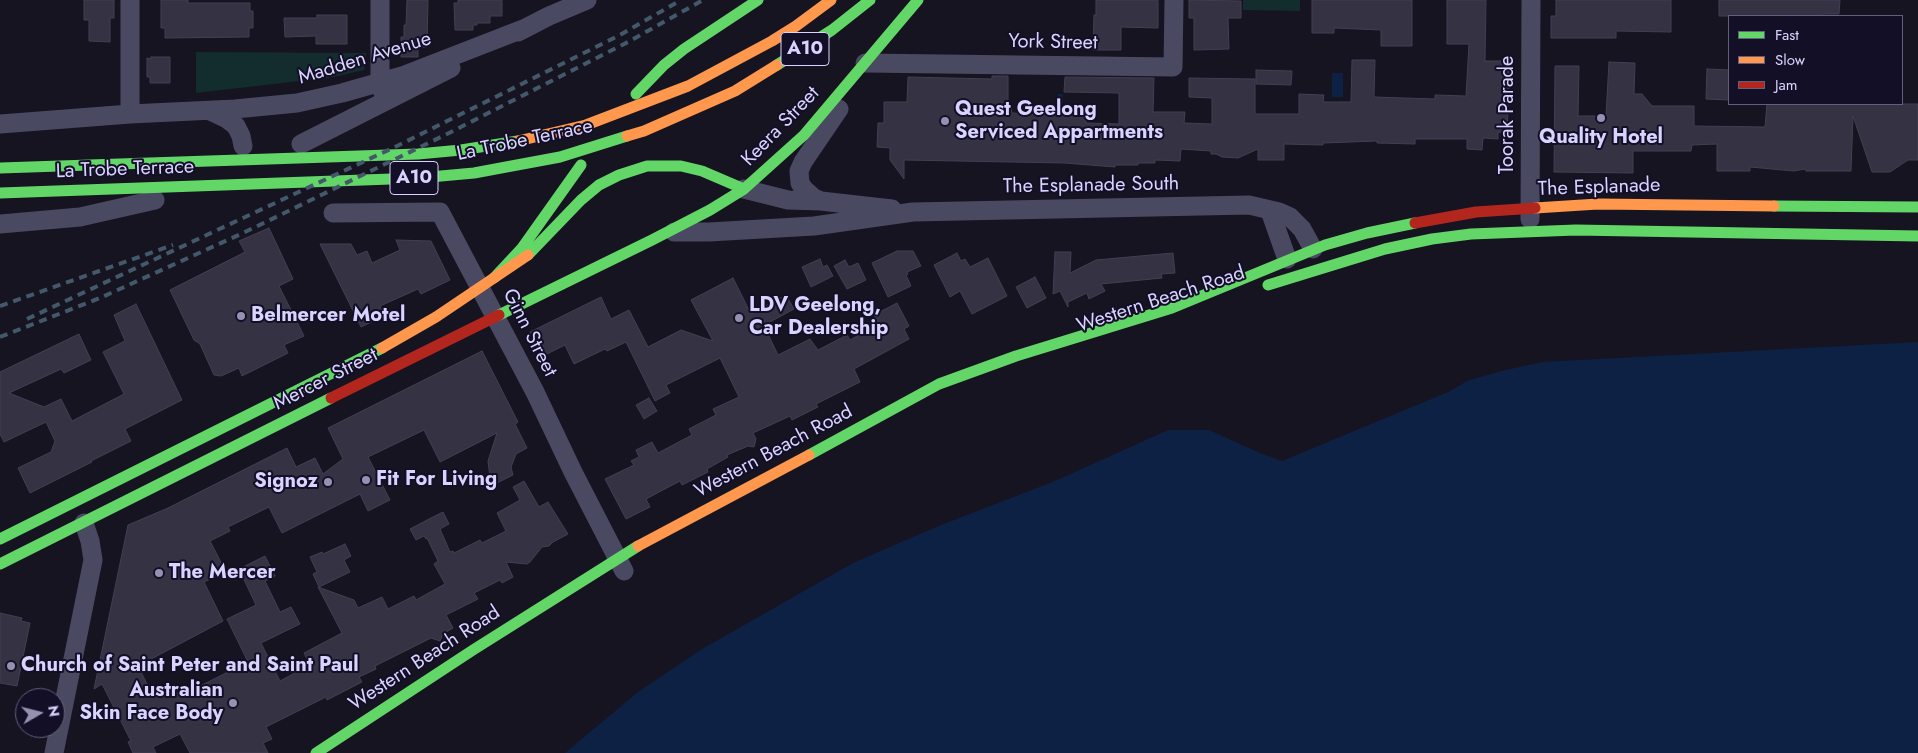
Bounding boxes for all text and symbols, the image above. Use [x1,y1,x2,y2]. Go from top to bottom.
legend [1728,15,1903,105]
text: Fast [1775,24,1799,46]
street label: Madden Avenue [296,27,434,91]
street label: York Street [1008,30,1098,56]
road number: A10 [781,33,829,66]
text: Slow [1775,49,1805,71]
street label: Toorak Parade [1496,56,1520,174]
text: Jam [1775,74,1798,96]
street label: Keera Street [737,82,825,172]
place label: Quest Geelong Serviced Appartments [955,98,1163,145]
marker: Quality Hotel [1595,112,1607,124]
street label: La Trobe Terrace [455,115,595,167]
marker: Quest Geelong Serviced Appartments [939,115,951,127]
place label: Quality Hotel [1539,126,1663,150]
street label: La Trobe Terrace [55,156,195,184]
road number: A10 [390,162,438,194]
street label: The Esplanade South [1003,172,1179,200]
street label: The Esplanade [1537,174,1661,202]
street label: Western Beach Road [1074,262,1248,338]
street label: Ginn Street [497,285,561,381]
place label: LDV Geelong, Car Dealership [749,294,888,341]
place label: Belmercer Motel [251,304,405,328]
marker: Belmercer Motel [235,310,247,322]
marker: LDV Geelong, Car Dealership [733,312,745,324]
street label: Mercer Street [270,344,382,416]
street label: Western Beach Road [691,400,857,504]
place label: Fit For Living [376,468,497,492]
place label: Signoz [254,470,318,494]
marker: Fit For Living [360,474,372,486]
marker: Signoz [322,476,334,488]
place label: The Mercer [169,561,276,585]
marker: The Mercer [153,567,165,579]
street label: Western Beach Road [345,601,505,717]
place label: Church of Saint Peter and Saint Paul [21,654,359,678]
marker: Church of Saint Peter and Saint Paul [5,660,17,672]
place label: Australian Skin Face Body [80,679,223,726]
north arrow [15,688,65,738]
marker: Australian Skin Face Body [227,697,239,709]
text: N [43,704,65,718]

